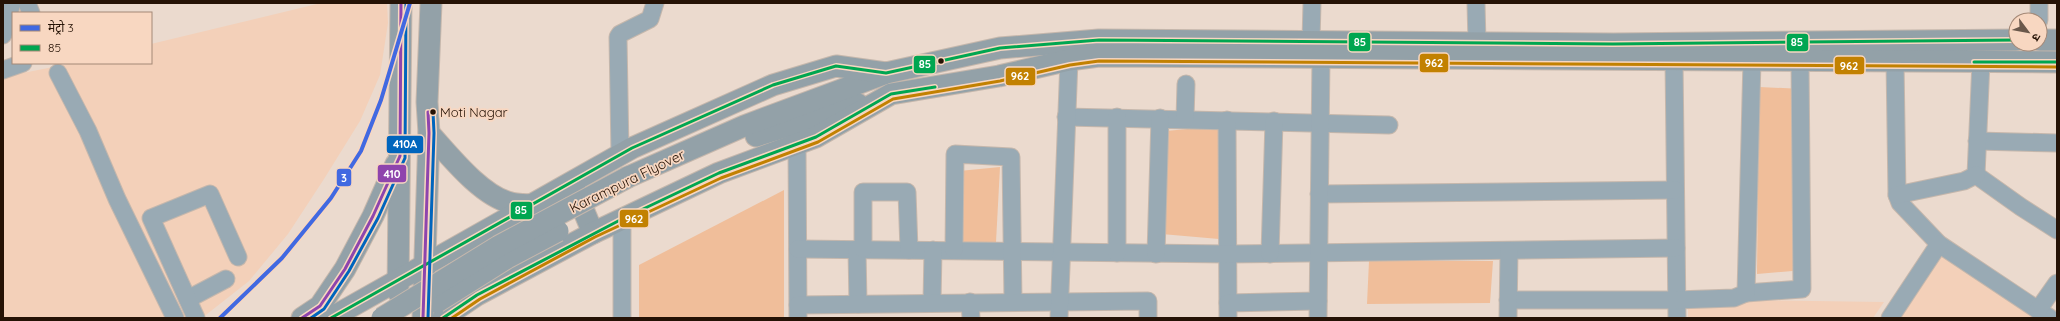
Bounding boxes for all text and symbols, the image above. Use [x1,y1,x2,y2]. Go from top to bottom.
legend [12,12,152,64]
north arrow [2008,12,2048,52]
text: मेट्रो 3 [48,20,74,35]
text: उ [2029,31,2044,44]
line badge: 85 [1348,32,1371,52]
line badge: 85 [1786,33,1809,52]
text: 85 [1354,35,1366,49]
text: 85 [1791,35,1803,49]
text: 85 [48,40,61,55]
line badge: 962 [1419,53,1449,73]
line badge: 85 [913,55,936,74]
unlabelled marker [936,56,946,66]
text: 962 [1425,56,1443,70]
line badge: 962 [1834,56,1865,75]
text: 85 [919,57,931,71]
text: 962 [1840,59,1858,73]
line badge: 962 [1005,67,1036,86]
text: 962 [1011,69,1029,83]
place label: Moti Nagar [440,104,508,120]
marker: Moti Nagar [428,107,438,117]
line badge: 410A [386,135,424,154]
text: 410A [393,137,417,151]
street label: Karampura Flyover [566,145,688,217]
line badge: 410 [377,164,407,183]
text: 410 [383,167,401,181]
line badge: 3 [336,168,352,187]
text: 3 [341,171,347,185]
line badge: 85 [510,201,533,220]
text: 85 [515,203,527,217]
line badge: 962 [619,209,649,228]
text: 962 [625,212,643,226]

